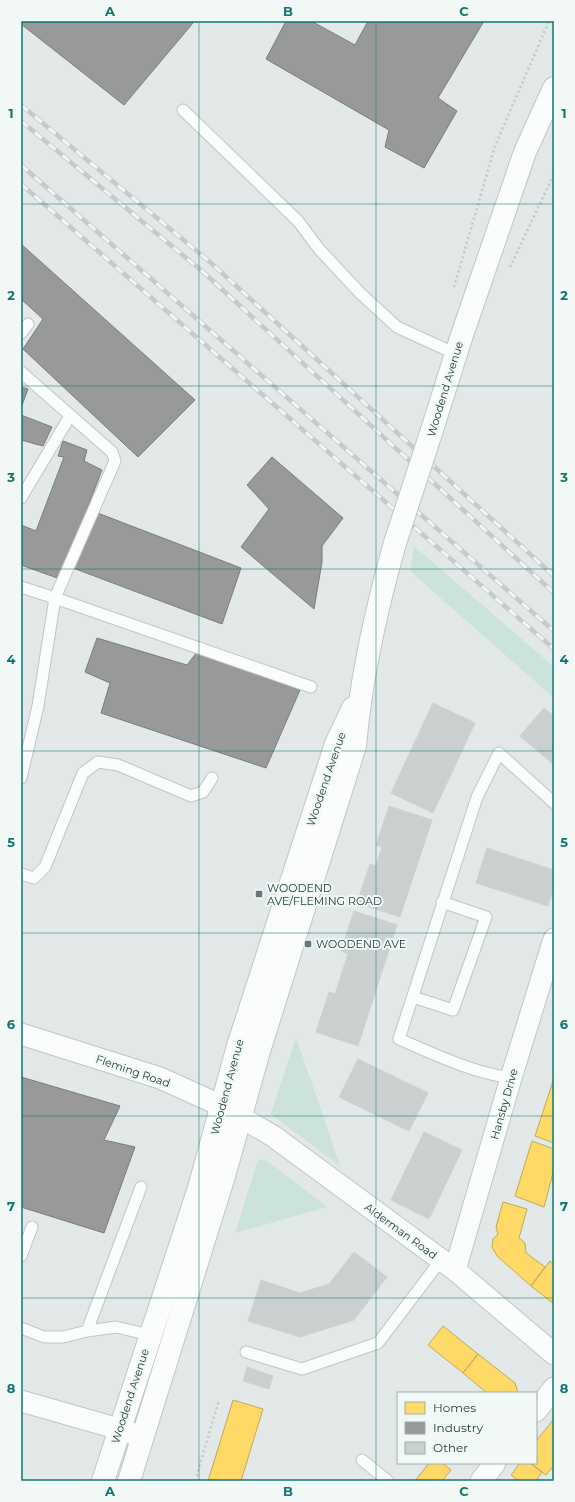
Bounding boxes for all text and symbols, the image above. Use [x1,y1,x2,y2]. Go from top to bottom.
text: A [104,3,116,19]
text: B [283,3,293,19]
text: C [459,3,469,19]
text: 1 [8,105,14,121]
text: 1 [561,105,567,121]
text: 2 [7,287,15,303]
text: 2 [560,287,568,303]
street label: Woodend Avenue [424,339,466,438]
text: 3 [6,469,15,485]
text: 3 [559,469,568,485]
text: 4 [7,651,16,667]
text: 4 [560,651,569,667]
street label: Woodend Avenue [303,730,349,828]
text: 5 [7,834,15,850]
text: 5 [560,834,568,850]
place label: WOODEND AVE/FLEMING ROAD [267,881,382,908]
marker: WOODEND AVE/FLEMING ROAD [254,889,264,899]
place label: WOODEND AVE [316,937,406,951]
marker: WOODEND AVE [303,939,313,949]
text: 6 [7,1016,16,1032]
text: 6 [560,1016,569,1032]
street label: Woodend Avenue [207,1037,247,1137]
street label: Fleming Road [94,1052,172,1090]
street label: Hansby Drive [487,1067,521,1141]
text: 7 [7,1198,15,1214]
text: 7 [560,1198,568,1214]
street label: Alderman Road [362,1200,440,1262]
street label: Woodend Avenue [108,1347,152,1445]
text: 8 [7,1380,16,1396]
text: 8 [560,1380,569,1396]
legend [397,1392,537,1464]
text: Homes [433,1400,476,1415]
text: Industry [433,1420,483,1435]
text: Other [433,1440,468,1455]
text: A [104,1483,116,1499]
text: B [283,1483,293,1499]
text: C [459,1483,469,1499]

